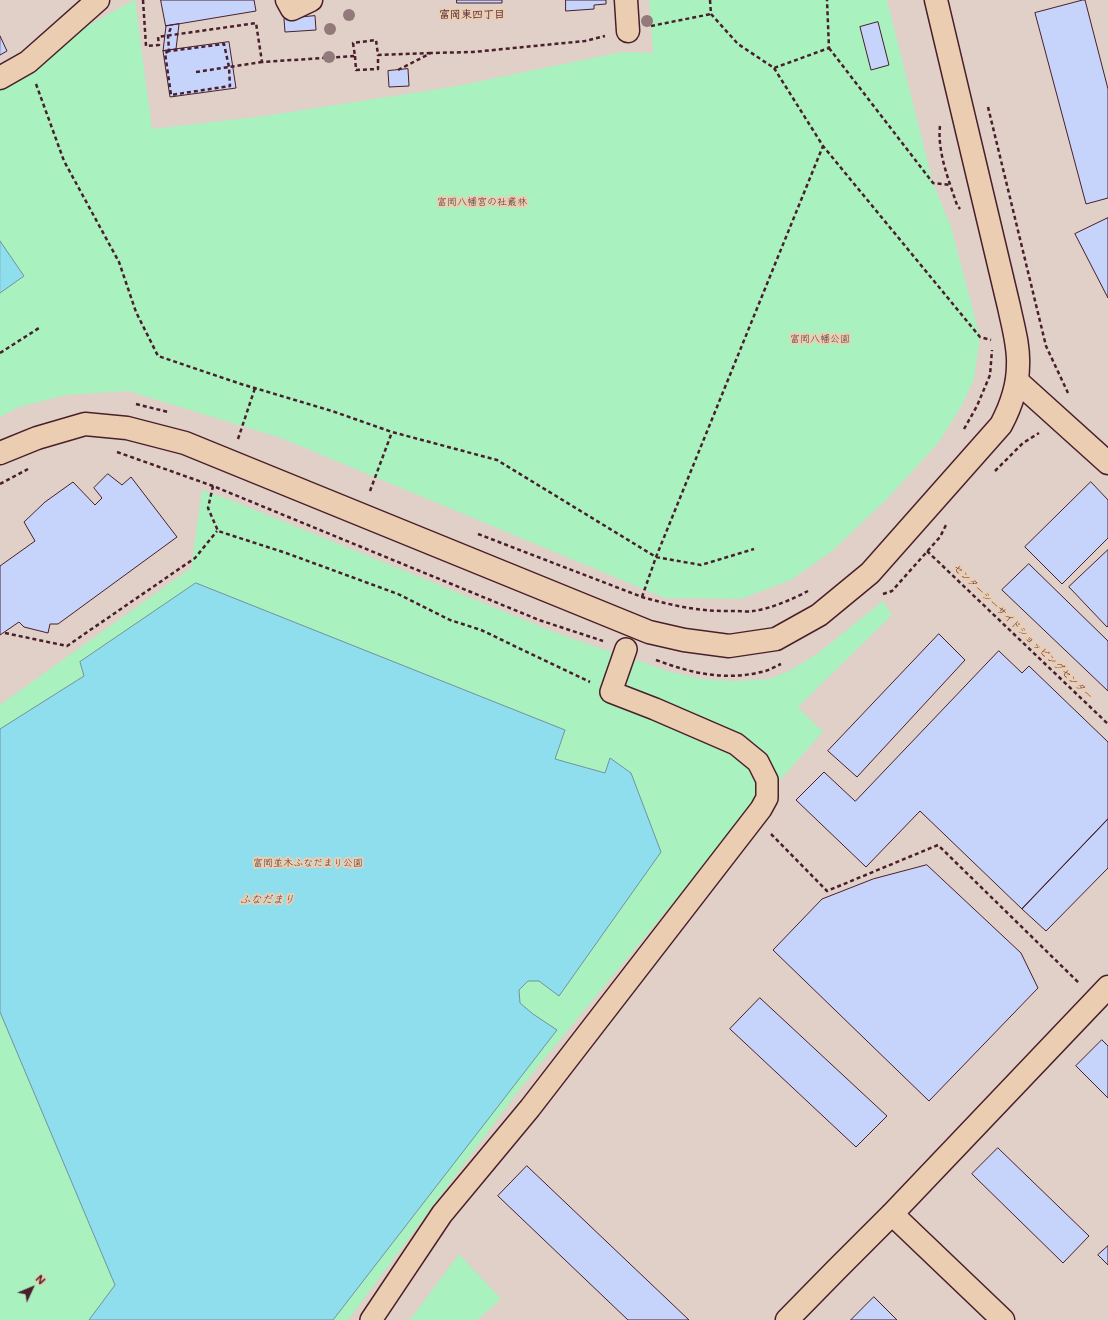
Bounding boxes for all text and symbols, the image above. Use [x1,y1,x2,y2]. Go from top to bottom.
district label: 富岡東四丁目 [439,8,505,22]
park label: 富岡八幡宮の社叢林 [437,196,527,208]
park label: 富岡八幡公園 [790,333,850,345]
street label: センターシーサイドショッピングセンター [950,562,1096,702]
park label: 富岡並木ふなだまり公園 [253,857,363,869]
water label: ふなだまり [240,893,294,907]
north arrow [12,1268,52,1308]
text: N [33,1271,49,1288]

